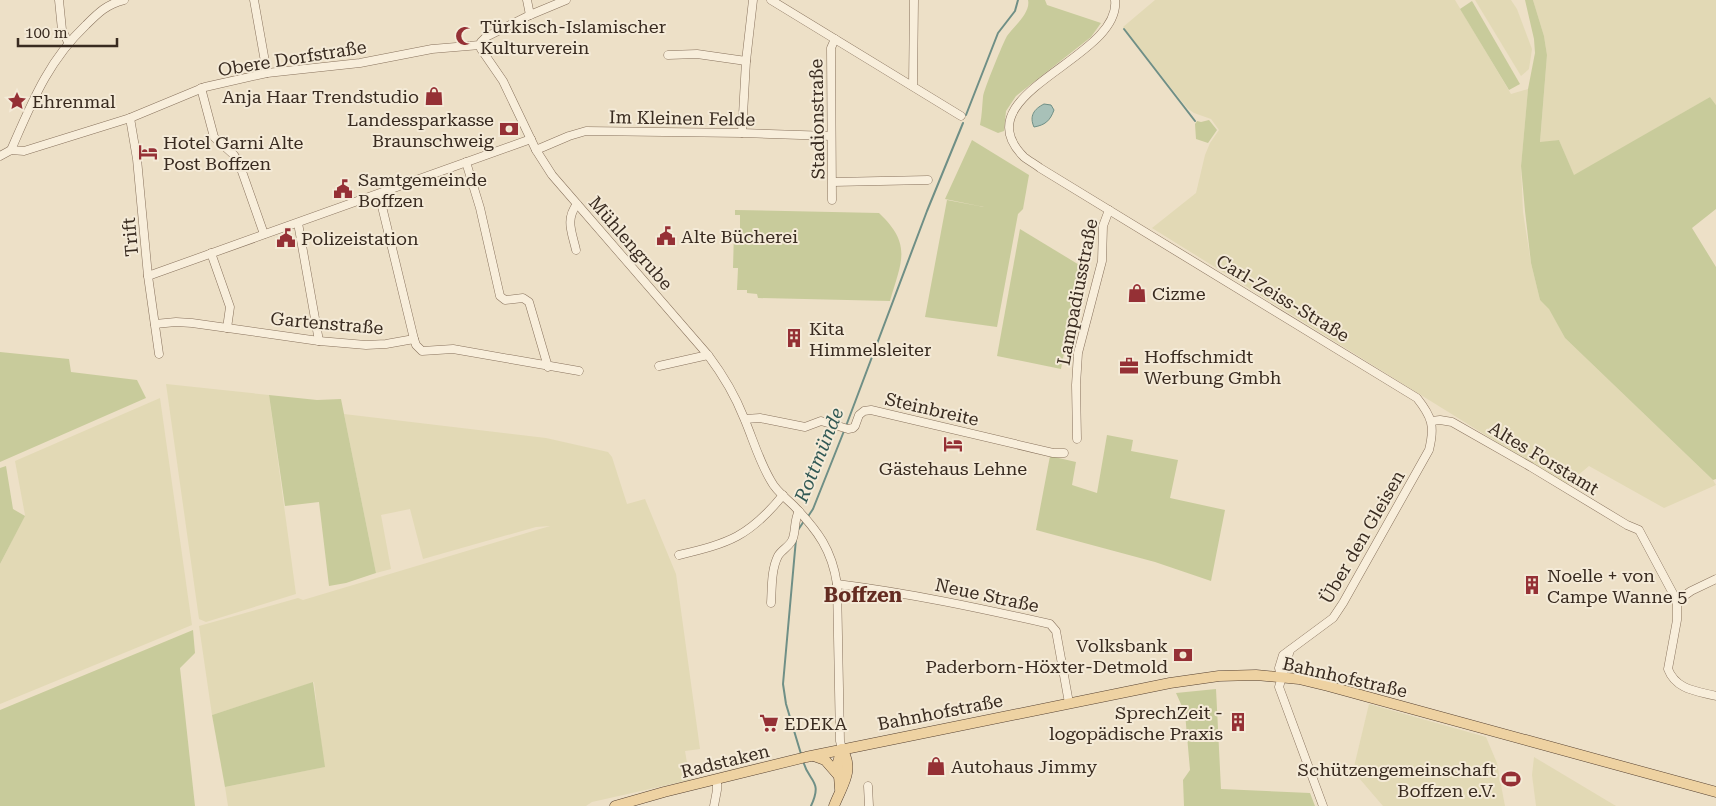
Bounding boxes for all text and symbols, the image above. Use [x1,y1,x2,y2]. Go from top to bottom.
scale bar [18,15,116,47]
place label: Türkisch-Islamischer Kulturverein [480,16,666,58]
text: 100 m [25,24,68,42]
mosque icon: Türkisch-Islamischer Kulturverein [454,25,476,47]
street label: Obere Dorfstraße [216,36,368,80]
street label: Stadionstraße [805,58,829,179]
shop icon: Anja Haar Trendstudio [423,85,445,107]
place label: Anja Haar Trendstudio [222,86,419,107]
place icon: Ehrenmal [6,90,28,112]
place label: Ehrenmal [32,91,116,112]
street label: Im Kleinen Felde [609,106,755,130]
place label: Landessparkasse Braunschweig [347,109,495,151]
bank icon: Landessparkasse Braunschweig [498,118,520,140]
place label: Hotel Garni Alte Post Boffzen [163,132,303,174]
hotel icon: Hotel Garni Alte Post Boffzen [137,141,159,163]
place label: Samtgemeinde Boffzen [358,169,487,211]
public building icon: Samtgemeinde Boffzen [332,178,354,200]
street label: Mühlengrube [585,192,677,294]
street label: Trift [118,216,142,257]
street label: Lampadiusstraße [1052,217,1102,367]
public building icon: Alte Bücherei [655,225,677,247]
place label: Alte Bücherei [681,226,798,247]
public building icon: Polizeistation [275,227,297,249]
place label: Polizeistation [301,228,419,249]
street label: Carl-Zeiss-Straße [1213,250,1353,346]
shop icon: Cizme [1126,282,1148,304]
place label: Cizme [1152,283,1206,304]
street label: Gartenstraße [270,308,384,338]
place label: Kita Himmelsleiter [809,318,931,360]
building icon: Kita Himmelsleiter [783,327,805,349]
place label: Hoffschmidt Werbung Gmbh [1144,346,1282,388]
office icon: Hoffschmidt Werbung Gmbh [1118,355,1140,377]
street label: Steinbreite [883,388,981,430]
water label: Rottmünde [789,404,849,507]
street label: Altes Forstamt [1485,417,1603,499]
hotel icon: Gästehaus Lehne [942,433,964,455]
place label: Gästehaus Lehne [879,458,1027,479]
street label: Über den Gleisen [1315,466,1409,608]
place label: Noelle + von Campe Wanne 5 [1547,565,1687,607]
street label: Neue Straße [933,574,1041,616]
building icon: Noelle + von Campe Wanne 5 [1521,574,1543,596]
district label: Boffzen [824,583,903,607]
place label: Volksbank Paderborn-Höxter-Detmold [925,635,1168,677]
bank icon: Volksbank Paderborn-Höxter-Detmold [1172,644,1194,666]
street label: Bahnhofstraße [1281,652,1410,702]
street label: Bahnhofstraße [875,690,1005,734]
place label: SprechZeit - logopädische Praxis [1049,702,1223,744]
building icon: SprechZeit - logopädische Praxis [1227,711,1249,733]
supermarket icon: EDEKA [758,712,780,734]
place label: EDEKA [784,713,847,734]
street label: Radstaken [678,740,772,782]
shop icon: Autohaus Jimmy [925,755,947,777]
place label: Autohaus Jimmy [951,756,1097,777]
place label: Schützengemeinschaft Boffzen e.V. [1298,759,1496,801]
sports icon: Schützengemeinschaft Boffzen e.V. [1500,768,1522,790]

